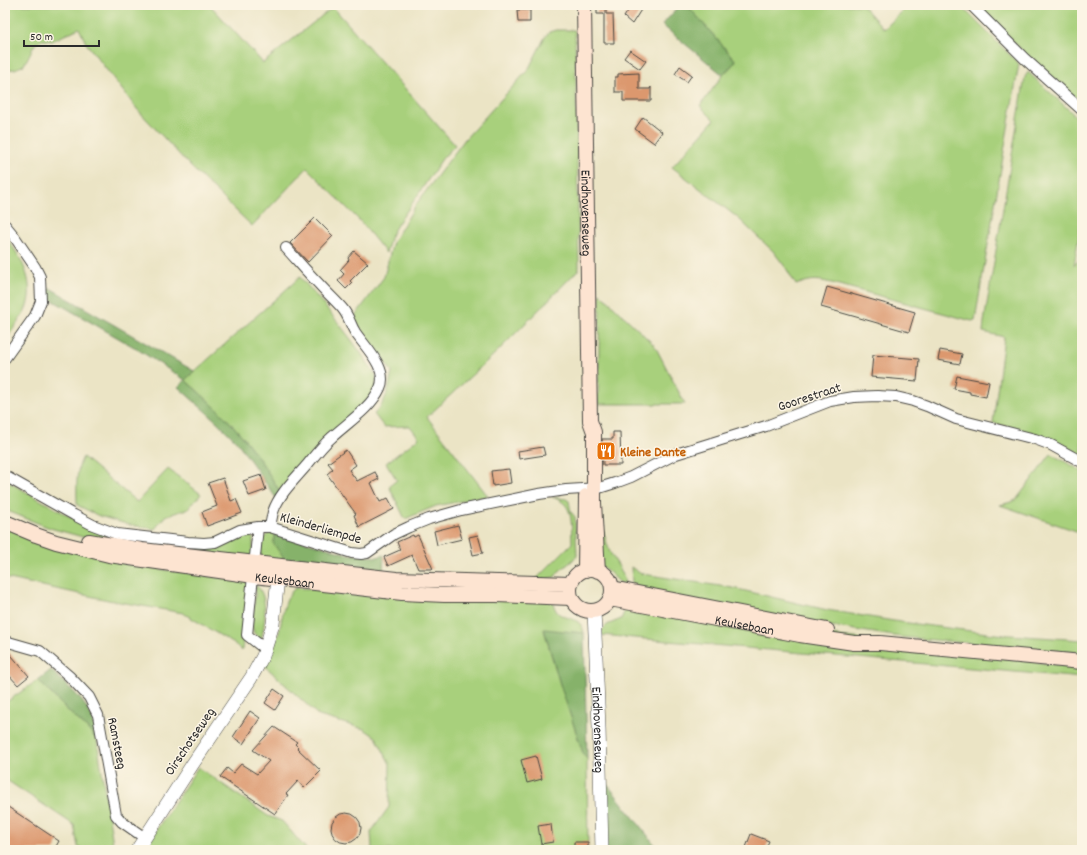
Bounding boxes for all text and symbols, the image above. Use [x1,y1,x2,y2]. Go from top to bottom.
scale bar [24,22,99,48]
text: 50 m [30,29,53,46]
street label: Eindhovenseweg [574,170,596,256]
street label: Goorestraat [775,378,844,418]
restaurant icon: Kleine Dante [595,440,617,462]
place label: Kleine Dante [620,443,686,463]
street label: Kleinderliempde [277,508,363,550]
street label: Keulsebaan [254,568,316,595]
street label: Keulsebaan [713,611,775,642]
street label: Eindhovenseweg [585,686,608,773]
street label: Oirschotseweg [160,704,221,780]
street label: Ramsteeg [101,716,131,771]

